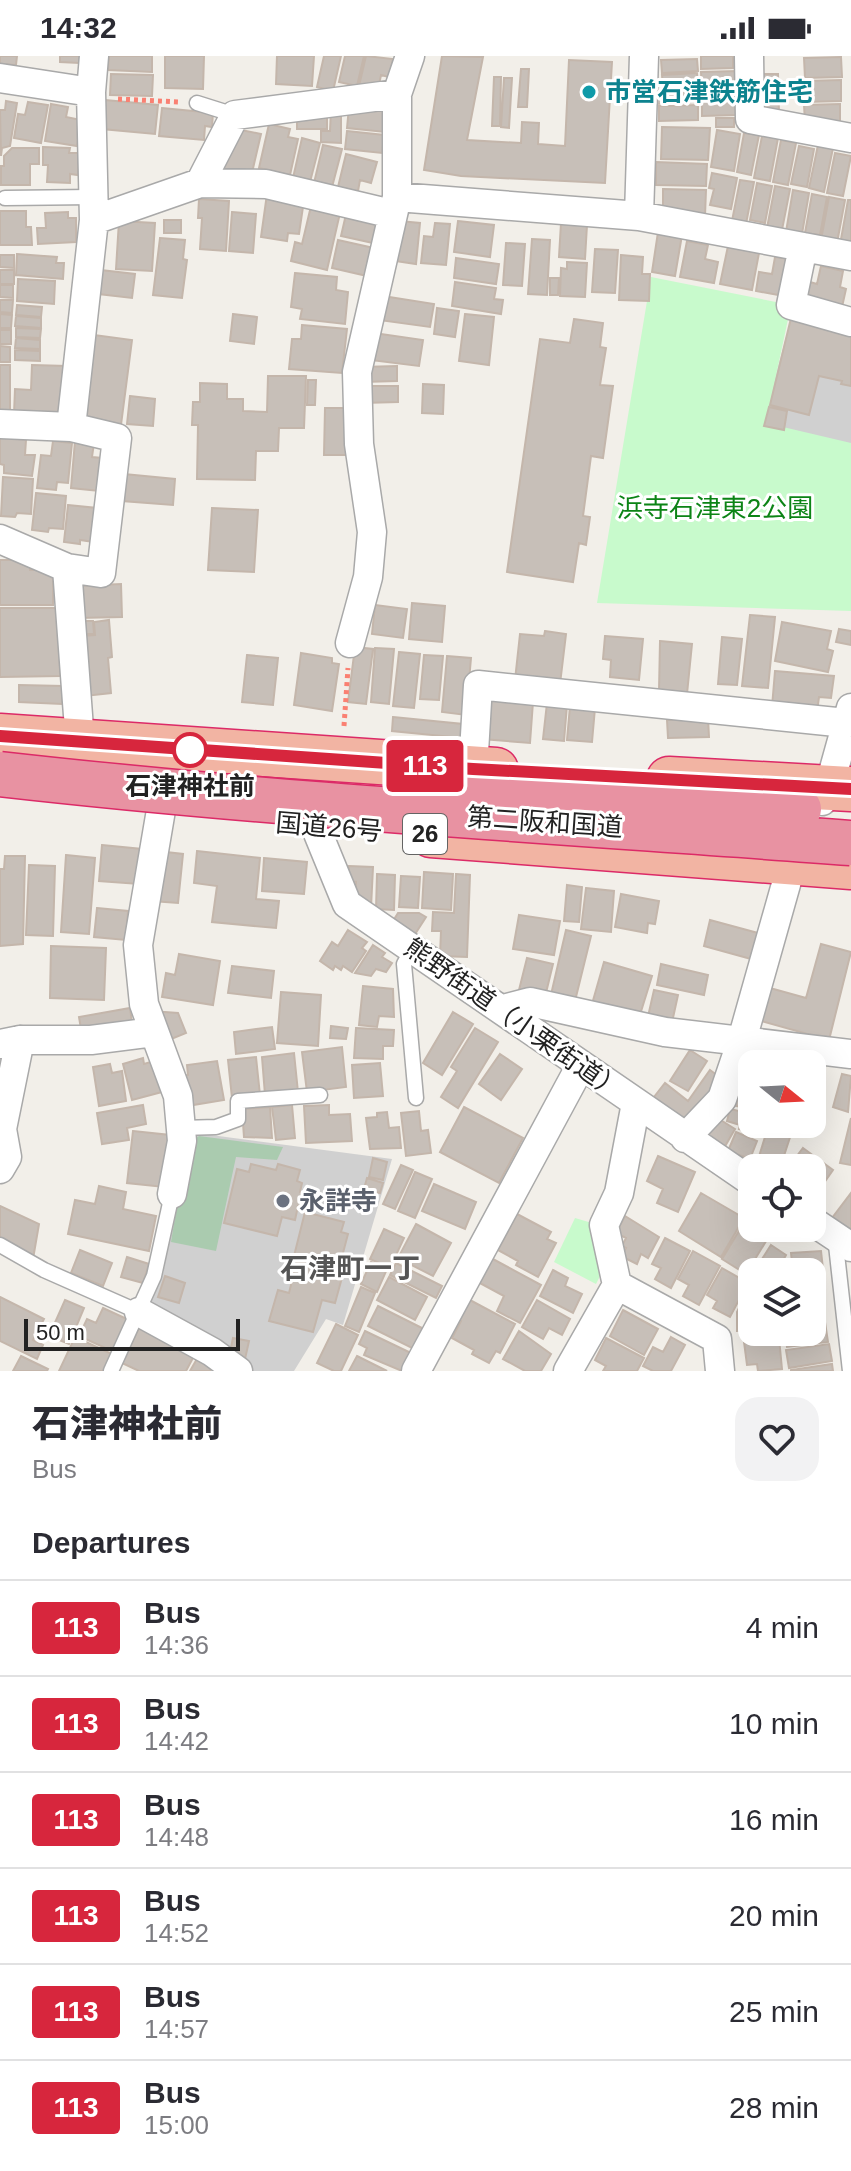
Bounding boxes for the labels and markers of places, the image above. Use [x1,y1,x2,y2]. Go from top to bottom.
place label: 市営石津鉄筋住宅 [605,77,813,107]
marker: 市営石津鉄筋住宅 [580,83,598,101]
marker: 石津神社前 [173,733,207,767]
place label: 石津神社前 [125,771,255,801]
place label: 永詳寺 [299,1186,377,1216]
marker: 永詳寺 [274,1192,292,1210]

